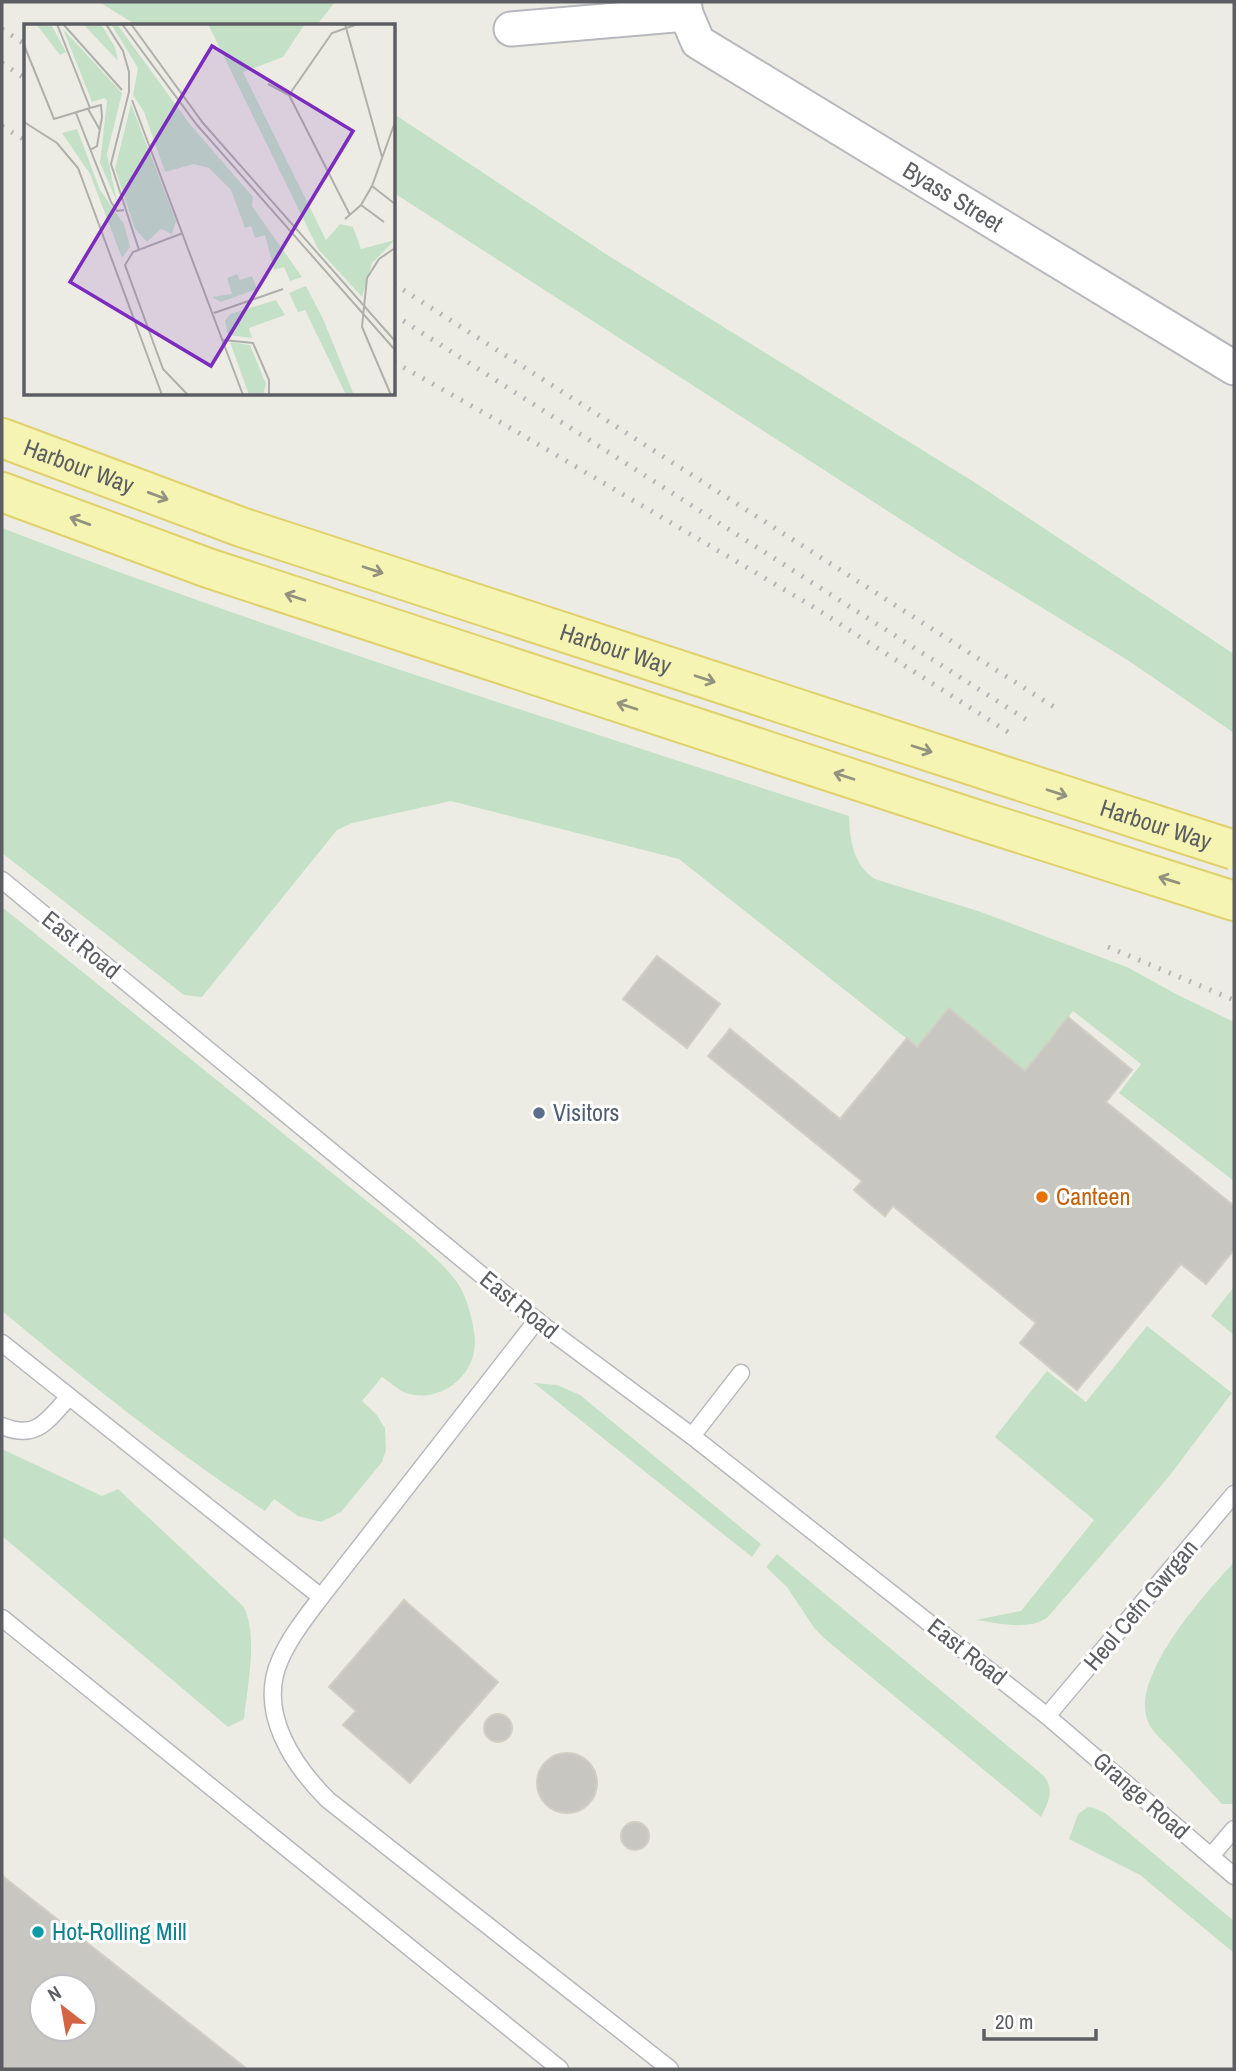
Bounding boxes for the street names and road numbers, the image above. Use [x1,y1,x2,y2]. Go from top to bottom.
street label: Byass Street [897,154,1010,239]
street label: Harbour Way [20,431,139,501]
street label: Harbour Way [556,615,676,681]
street label: Harbour Way [1096,791,1216,857]
street label: East Road [36,903,127,986]
street label: East Road [474,1263,565,1346]
street label: Heol Cefn Gwrgan [1076,1532,1205,1677]
street label: East Road [922,1610,1014,1692]
street label: Grange Road [1087,1744,1197,1846]

